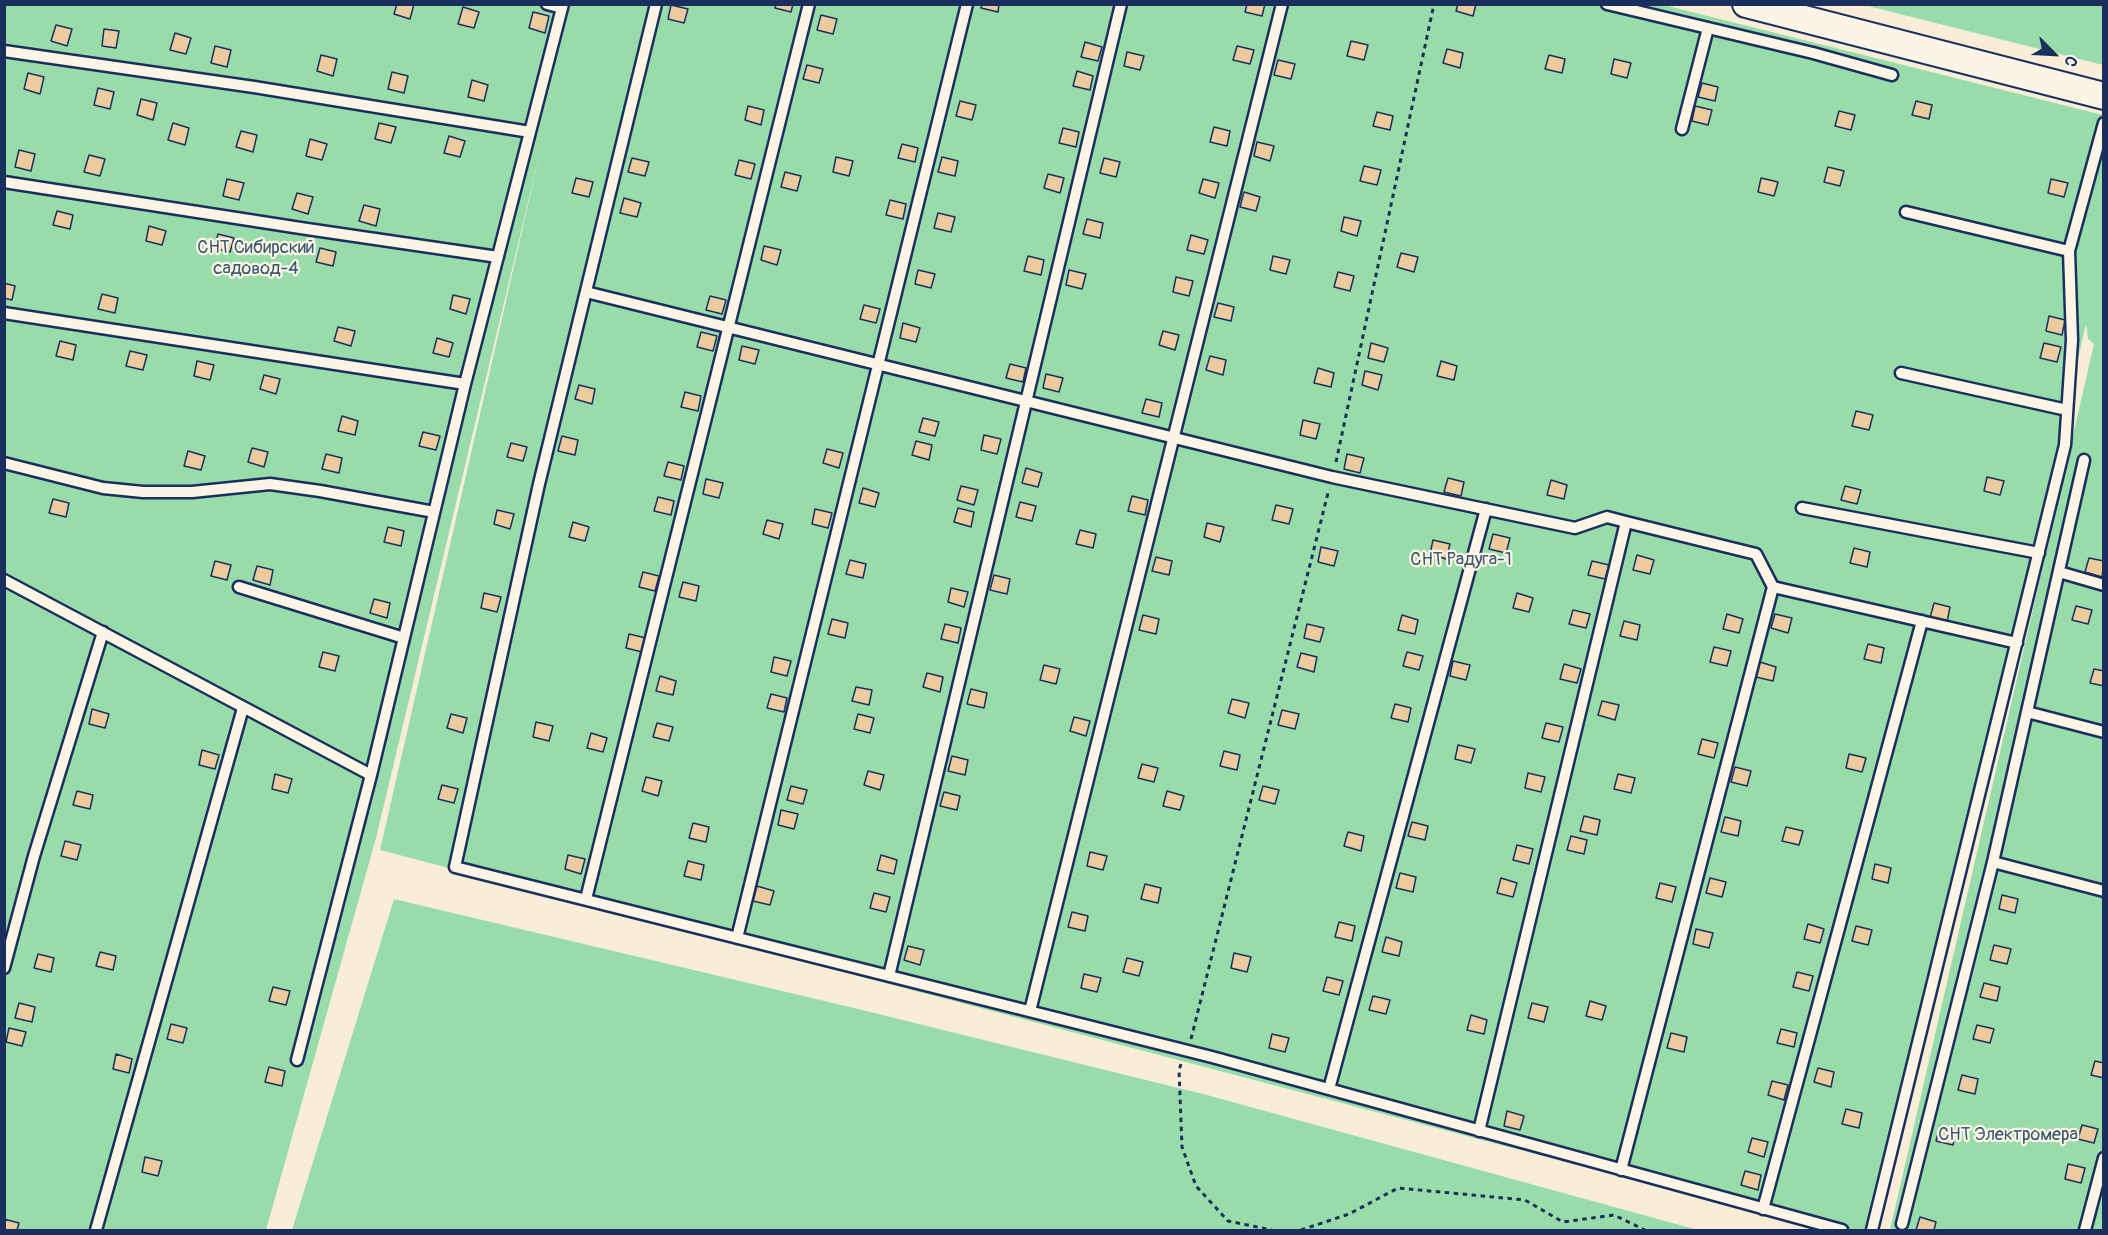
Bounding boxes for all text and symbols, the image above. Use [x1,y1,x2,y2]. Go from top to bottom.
north arrow [2024,24,2084,84]
text: С [2059,53,2082,70]
park label: СНТ Сибирский садовод-4 [197,237,315,280]
park label: СНТ Радуга-1 [1410,549,1512,571]
park label: СНТ Электромера [1938,1124,2078,1146]

